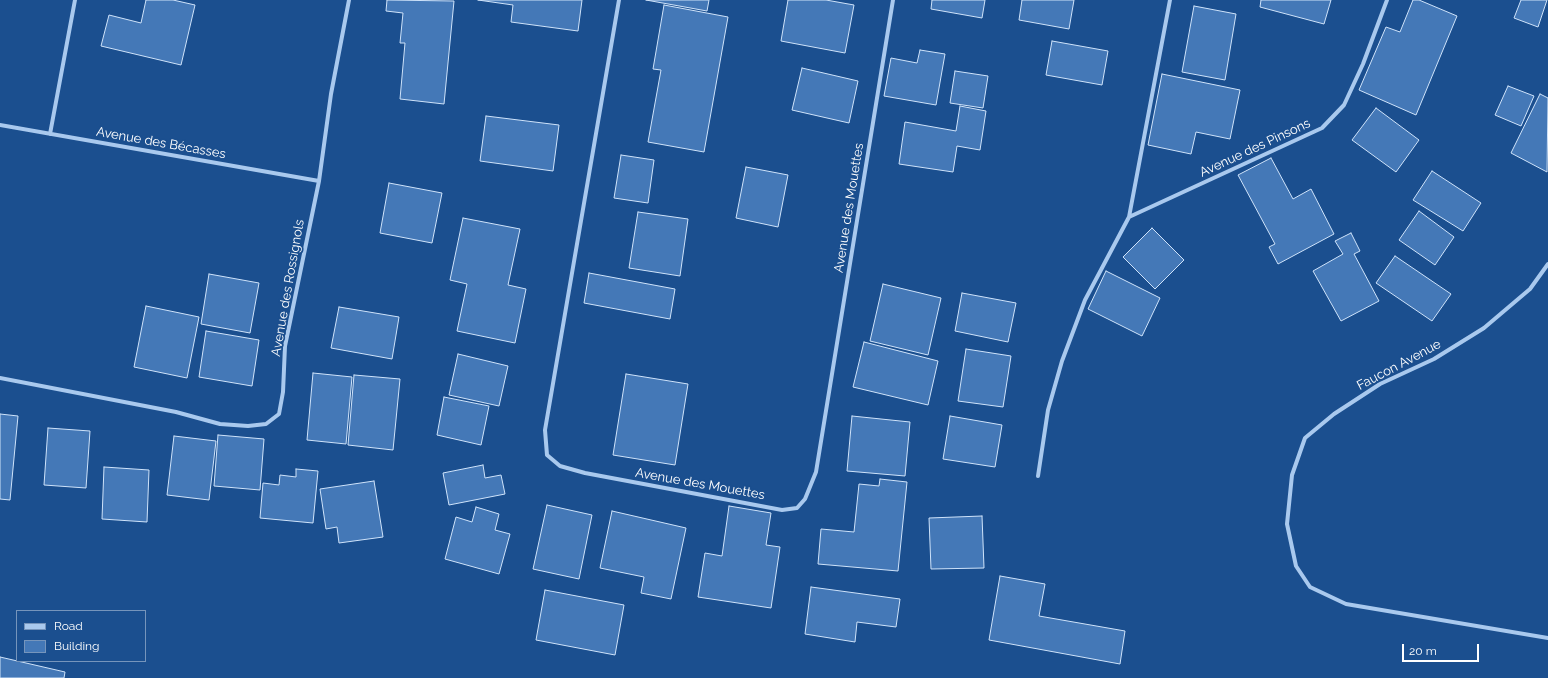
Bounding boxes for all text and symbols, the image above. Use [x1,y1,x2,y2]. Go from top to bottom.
street label: Avenue des Pinsons [1197,115,1313,181]
street label: Avenue des Bécasses [95,124,227,162]
street label: Avenue des Mouettes [831,142,867,274]
street label: Avenue des Rossignols [268,218,308,358]
street label: Faucon Avenue [1354,336,1444,394]
street label: Avenue des Mouettes [634,465,766,503]
legend [16,610,146,662]
text: Road [54,619,83,633]
scale bar [1404,636,1481,662]
text: Building [54,639,100,653]
text: 20 m [1409,644,1437,658]

